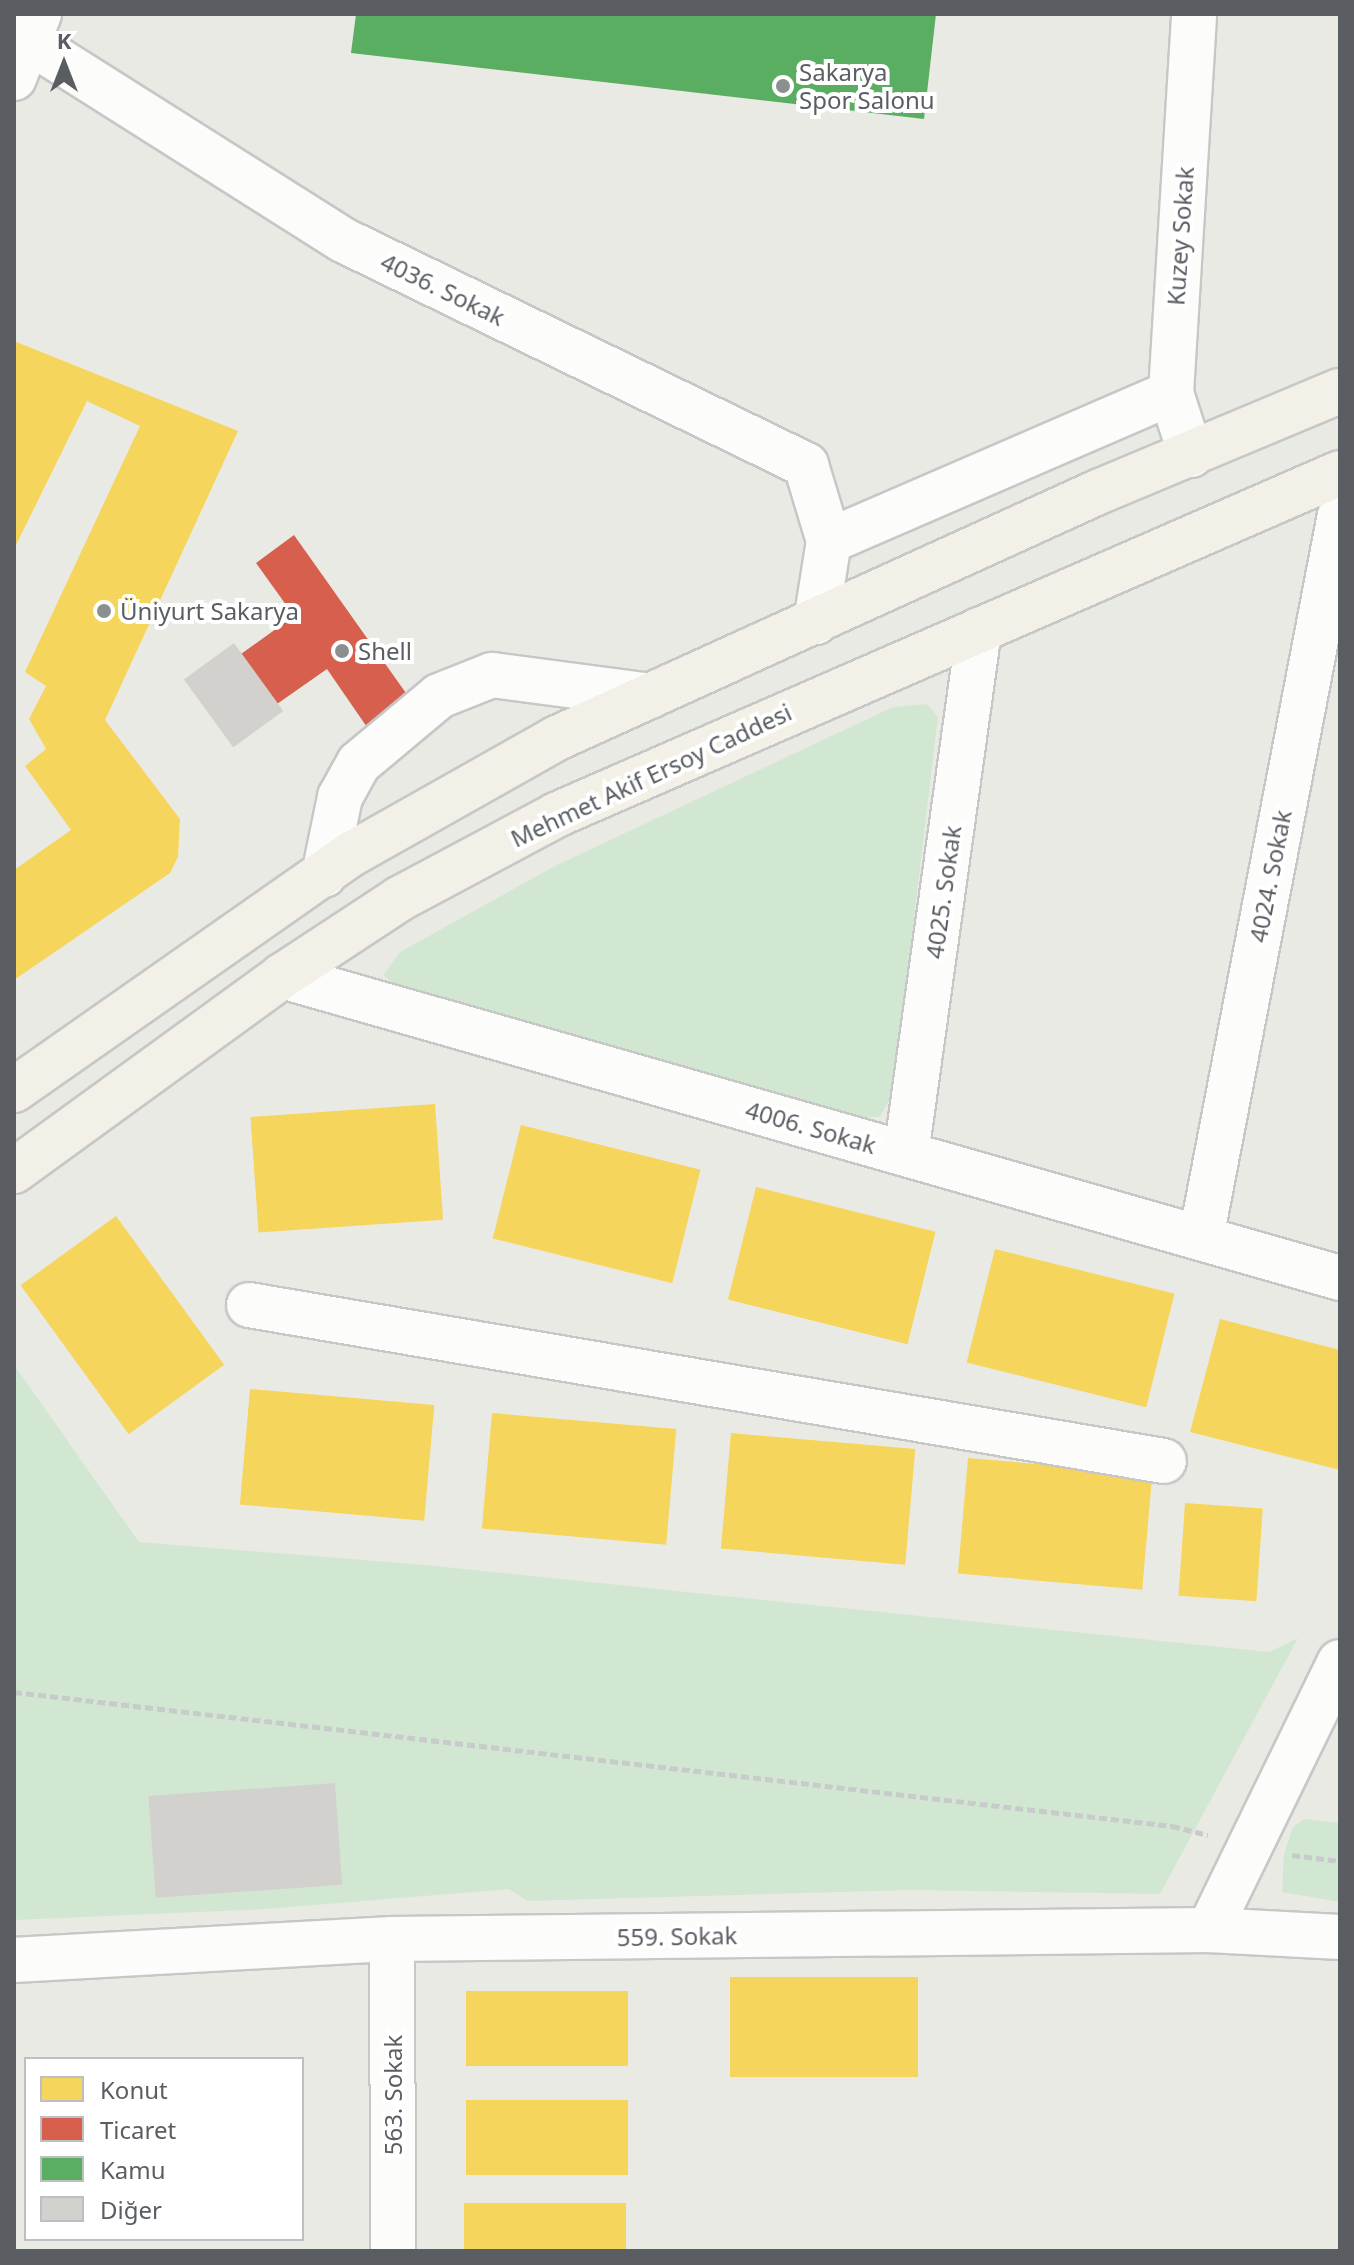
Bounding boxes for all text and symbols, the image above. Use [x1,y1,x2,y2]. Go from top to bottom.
north arrow [24,24,104,104]
text: K [57,25,71,55]
place label: Sakarya Spor Salonu [799,58,935,114]
marker: Sakarya Spor Salonu [774,77,792,95]
street label: Kuzey Sokak [1161,166,1199,306]
street label: 4036. Sokak [376,247,510,331]
place label: Üniyurt Sakarya [120,597,299,625]
marker: Üniyurt Sakarya [95,602,113,620]
place label: Shell [358,637,412,665]
marker: Shell [333,642,351,660]
street label: Mehmet Akif Ersoy Caddesi [506,697,796,853]
street label: 4024. Sokak [1243,807,1297,945]
street label: 4025. Sokak [919,823,967,961]
street label: 4006. Sokak [742,1095,880,1159]
street label: 559. Sokak [616,1921,738,1951]
street label: 563. Sokak [379,2035,407,2155]
legend [24,2057,304,2241]
text: Konut [100,2073,168,2106]
text: Ticaret [100,2113,176,2146]
text: Kamu [100,2153,166,2186]
text: Diğer [100,2193,162,2226]

